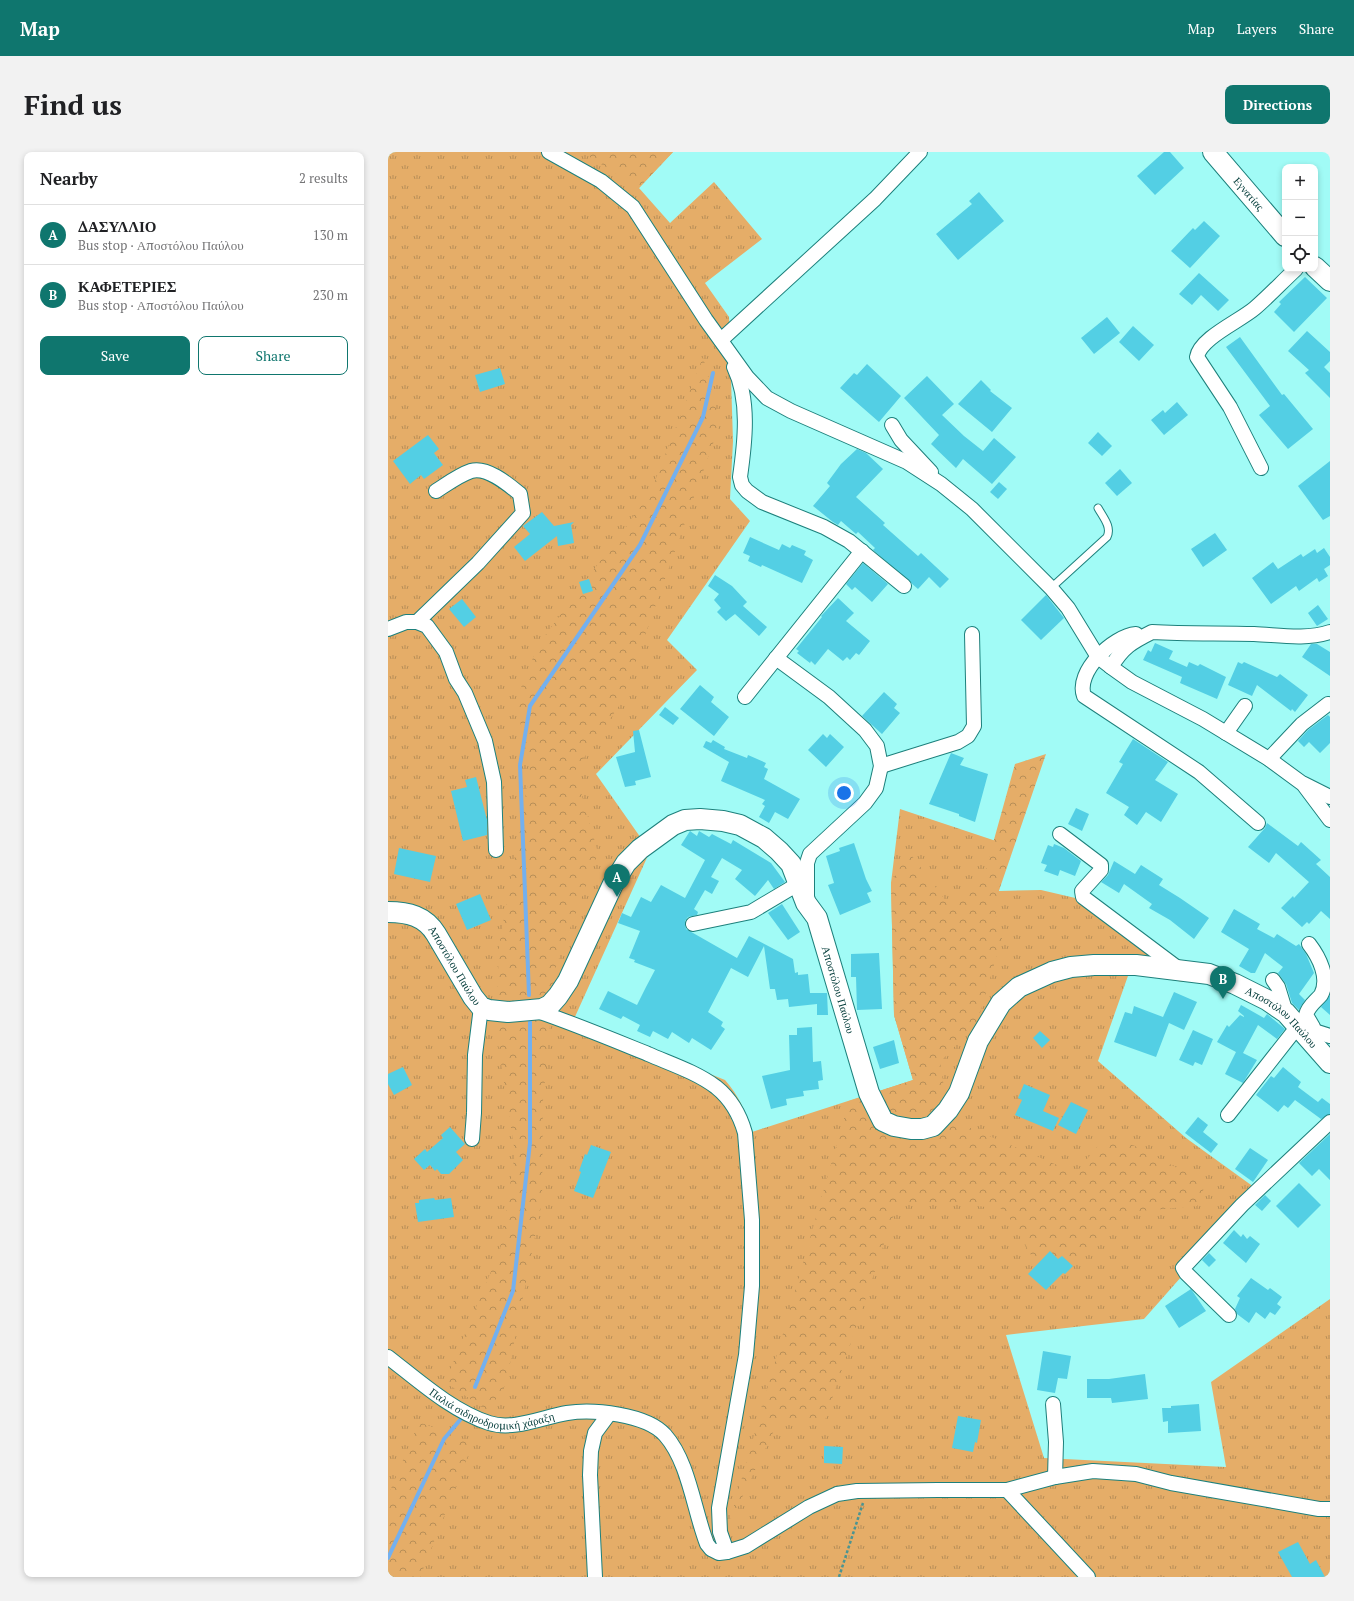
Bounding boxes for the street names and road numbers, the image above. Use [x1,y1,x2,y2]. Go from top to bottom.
street label: Εγνατίας [1231,174,1268,214]
street label: Αποστόλου Παύλου [425,923,484,1009]
street label: Αποστόλου Παύλου [819,944,858,1036]
street label: Αποστόλου Παύλου [1243,983,1321,1051]
street label: Παλιά σιδηροδρομική χάραξη [427,1385,556,1433]

